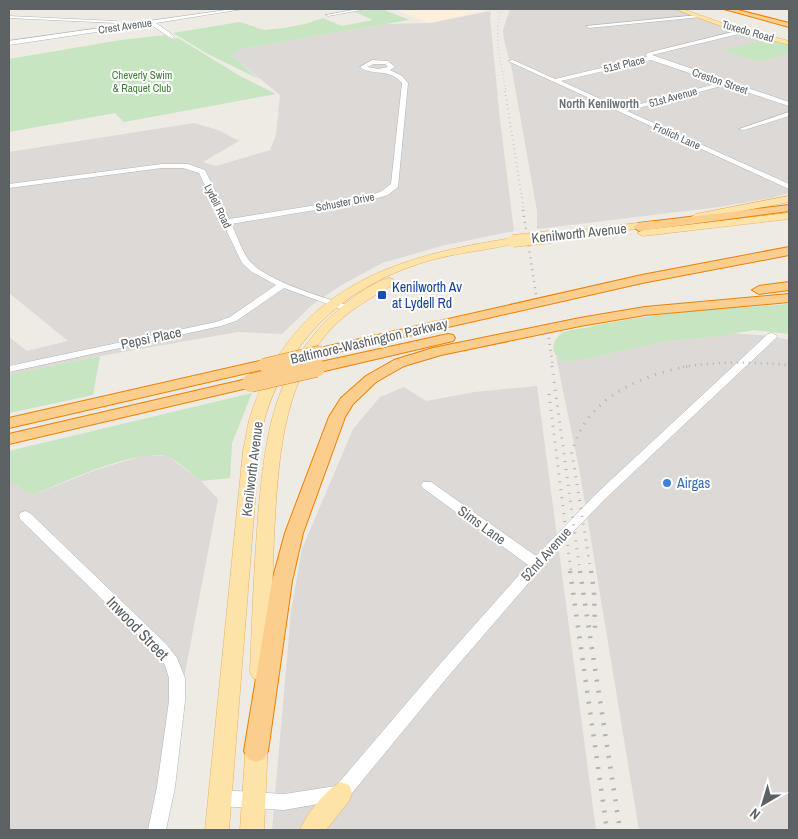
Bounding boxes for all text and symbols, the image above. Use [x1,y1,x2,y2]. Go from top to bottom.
street label: Crest Avenue [97,15,153,37]
street label: Tuxedo Road [720,17,776,45]
street label: 51st Place [602,52,646,76]
street label: Creston Street [690,65,750,97]
park label: Cheverly Swim & Raquet Club [112,68,172,95]
street label: 51st Avenue [647,84,699,110]
district label: North Kenilworth [559,96,639,112]
street label: Frolich Lane [651,119,703,153]
street label: Lydell Road [201,182,235,230]
street label: Schuster Drive [314,189,376,215]
street label: Kenilworth Avenue [531,219,627,247]
place label: Kenilworth Av at Lydell Rd [392,278,462,312]
marker: Kenilworth Av at Lydell Rd [376,289,388,301]
street label: Baltimore-Washington Parkway [289,314,450,368]
street label: Pepsi Place [119,323,183,353]
street label: Kenilworth Avenue [237,420,267,518]
place label: Airgas [676,474,710,492]
marker: Airgas [661,477,673,489]
street label: Sims Lane [455,502,509,548]
street label: 52nd Avenue [517,523,575,585]
street label: Inwood Street [102,591,174,665]
north arrow [738,779,788,829]
text: N [746,805,764,824]

